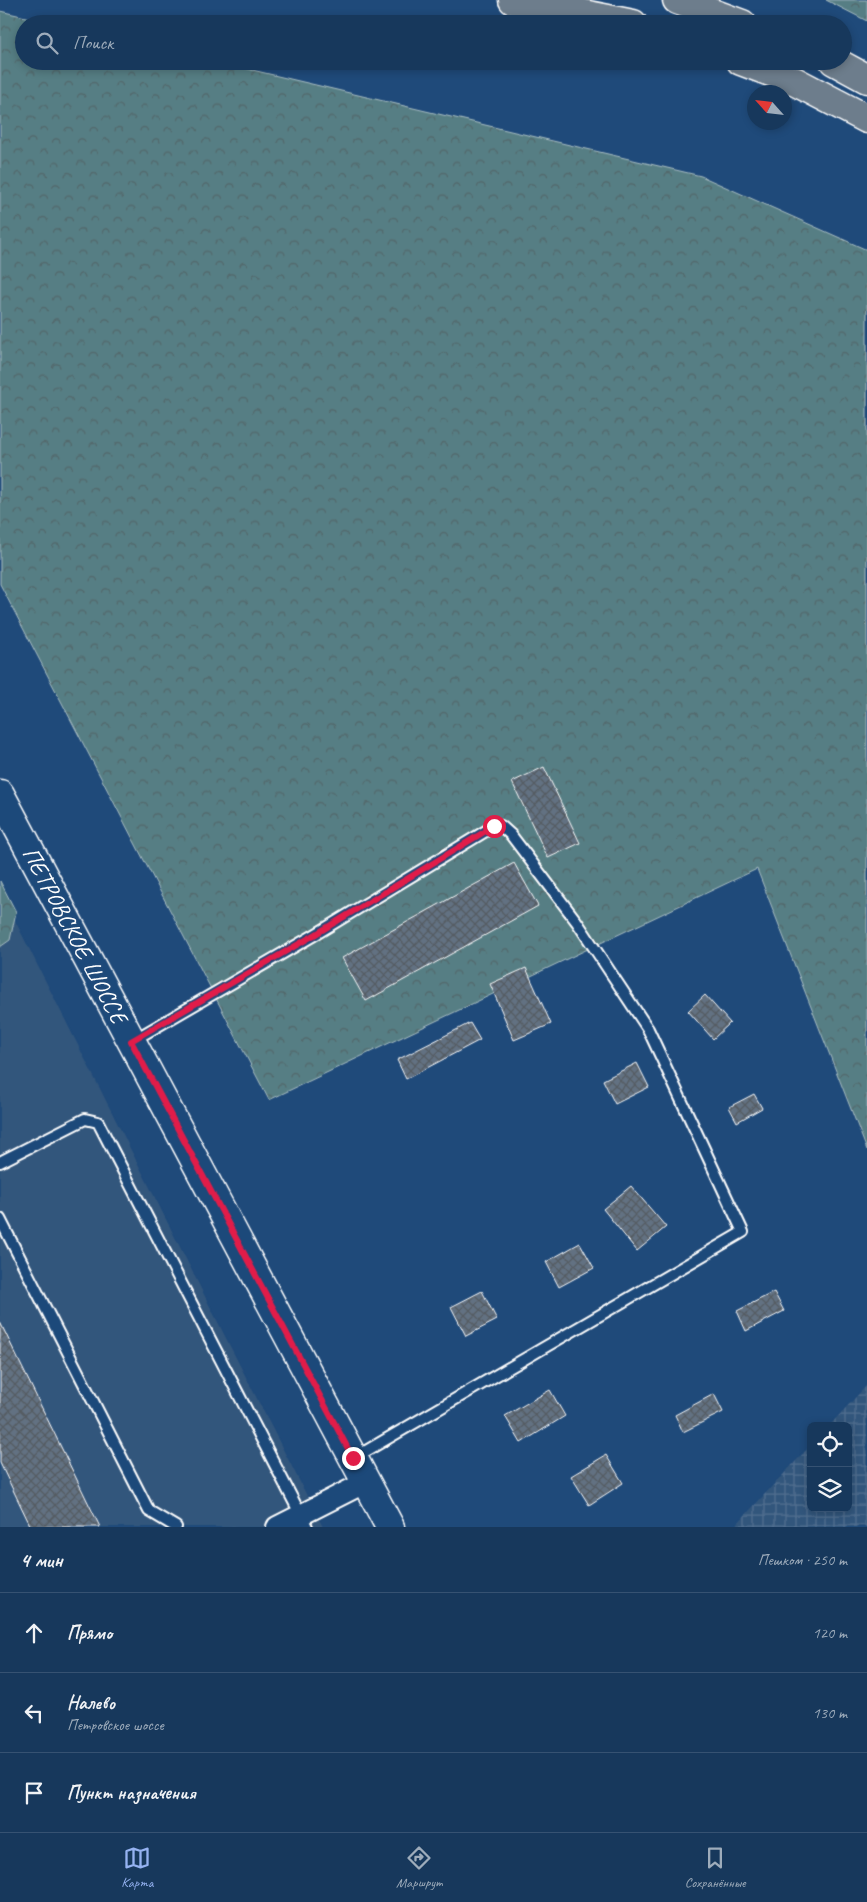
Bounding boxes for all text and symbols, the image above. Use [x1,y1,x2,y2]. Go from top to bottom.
search box [15,15,852,70]
icon: search [33,29,61,57]
text: Поиск [73,31,113,55]
north arrow [747,85,792,130]
route start [483,815,506,838]
street label: ПЕТРОВСКОЕ ШОССЕ [16,841,136,1031]
map controls [807,1422,852,1512]
button: locate [807,1422,852,1467]
route end [342,1447,365,1470]
button: layers [807,1467,852,1512]
text: 4 мин [20,1547,63,1573]
text: Пешком · 250 m [758,1550,847,1570]
icon: ahead [20,1619,48,1647]
text: Прямо [67,1621,112,1645]
text: 120 m [813,1623,847,1643]
text: Налево [67,1691,115,1715]
icon: left [20,1699,48,1727]
text: 130 m [813,1703,847,1723]
text: Петровское шоссе [67,1715,164,1735]
icon: arrive [20,1779,48,1807]
text: Пункт назначения [67,1781,196,1805]
tab: Карта [121,1844,153,1891]
tab: Маршрут [396,1844,442,1891]
tab: Сохранённые [685,1844,746,1891]

